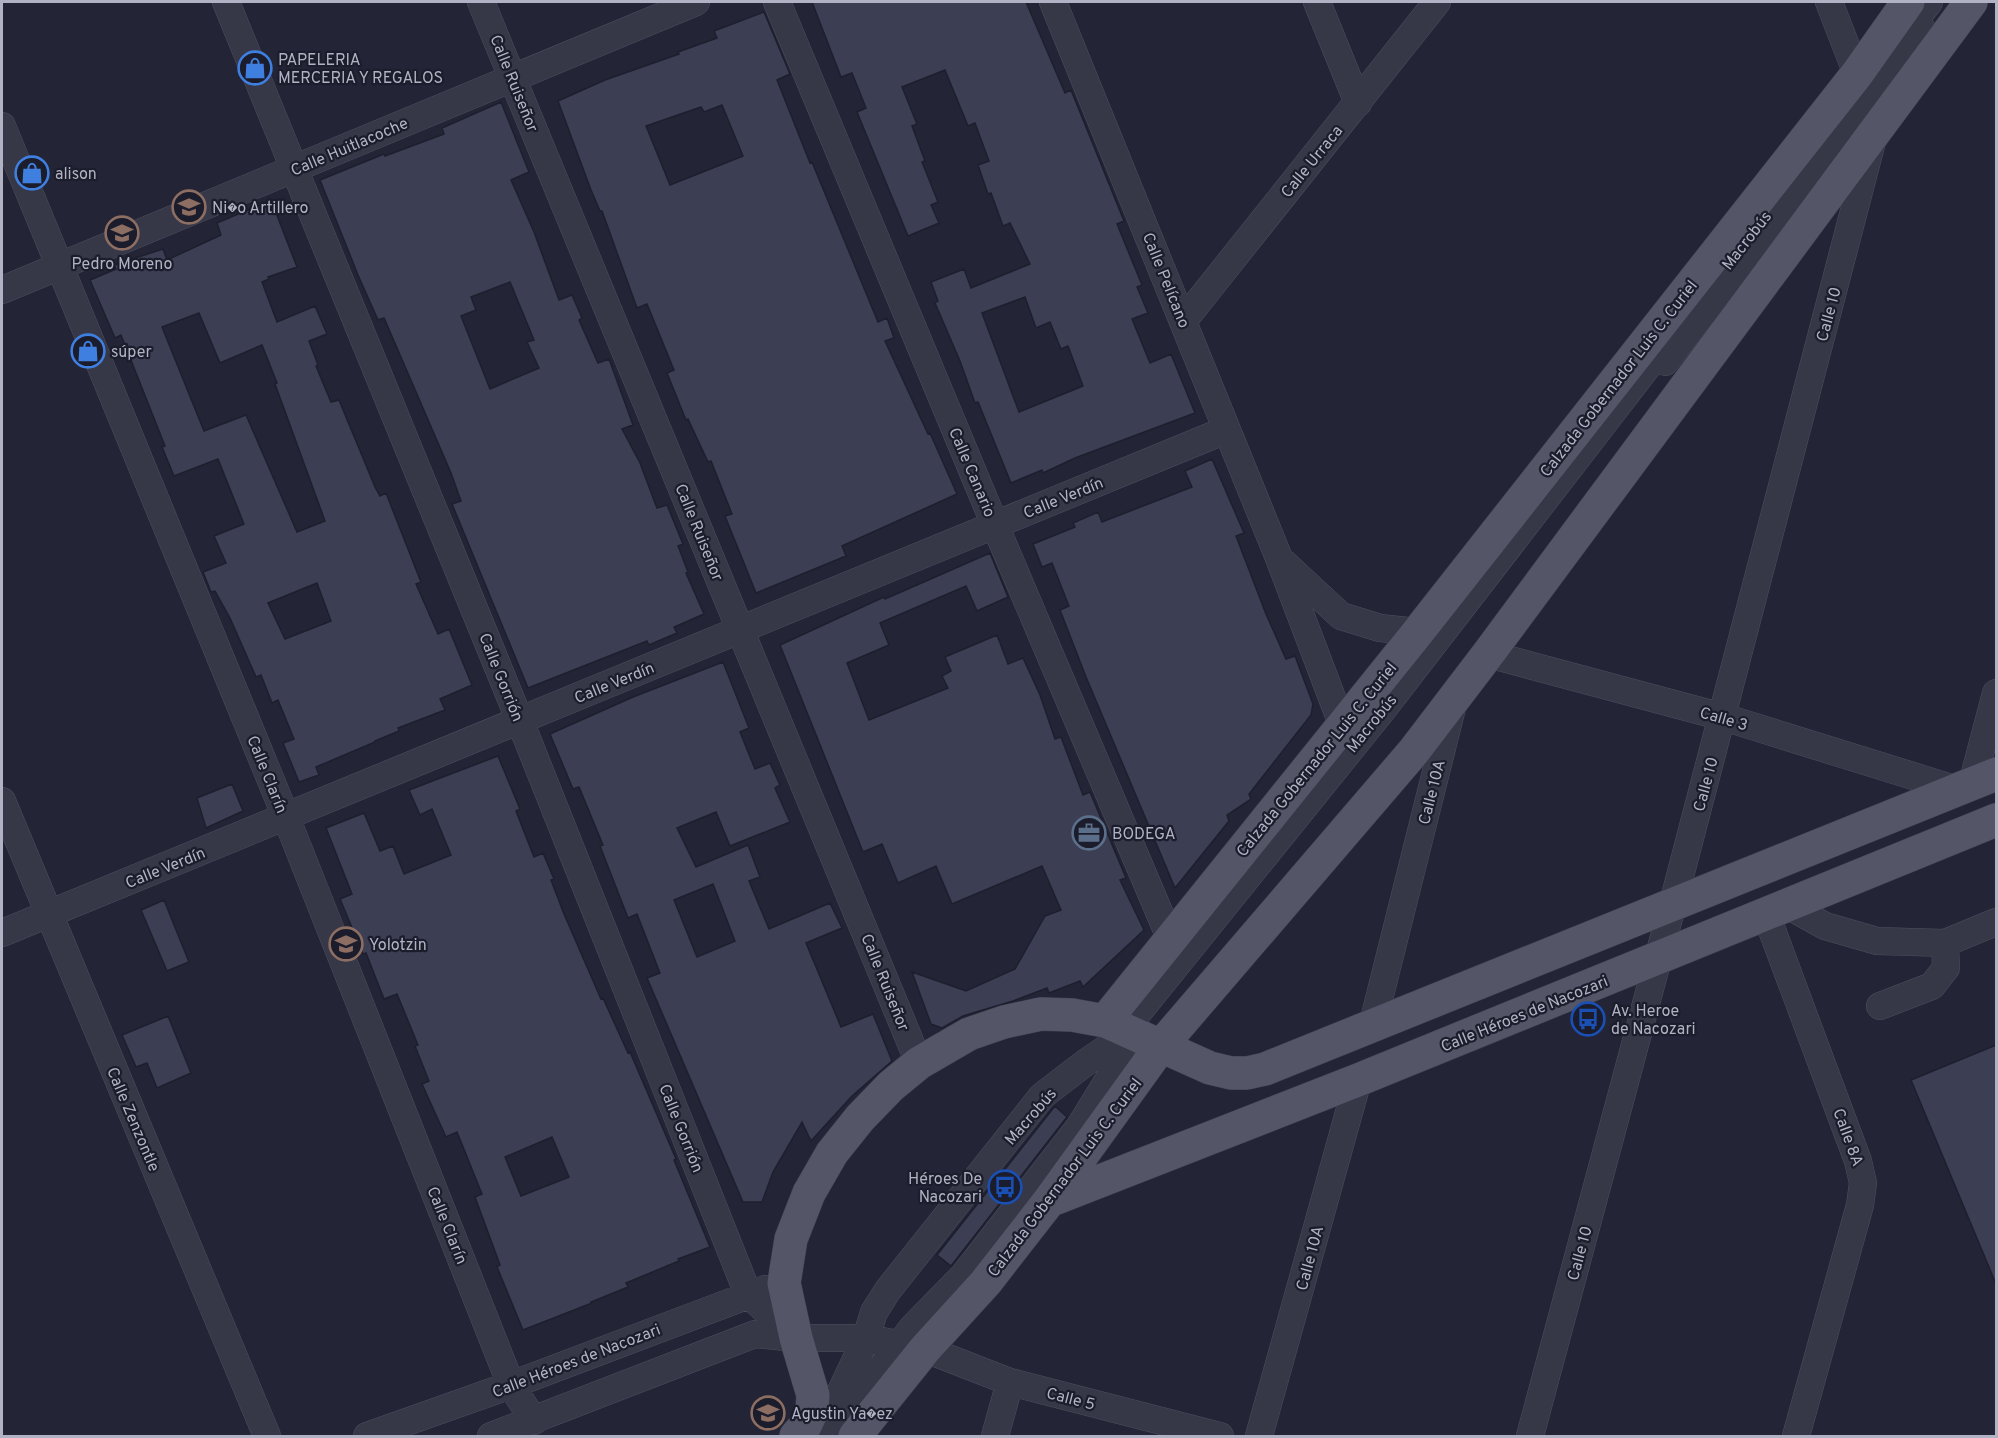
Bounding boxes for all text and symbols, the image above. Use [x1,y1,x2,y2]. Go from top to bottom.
street label: Calle Ruiseñor [485,32,542,135]
shop icon: PAPELERIA MERCERIA Y REGALOS [237,50,273,86]
place label: PAPELERIA MERCERIA Y REGALOS [278,51,443,89]
street label: Calle Huitlacoche [288,114,411,182]
street label: Calle Urraca [1277,122,1348,203]
shop icon: alison [14,155,50,191]
place label: alison [55,165,97,185]
school or university icon: Ni�o Artillero [171,189,207,225]
place label: Ni�o Artillero [212,199,308,219]
street label: Macrobús [1718,208,1777,275]
school or university icon: Pedro Moreno [104,215,140,251]
street label: Calle Pelícano [1137,230,1193,331]
place label: Pedro Moreno [71,255,173,275]
street label: Calzada Gobernador Luis C. Curiel [1537,277,1703,482]
street label: Calle 10 [1813,285,1847,344]
shop icon: súper [70,333,106,369]
place label: súper [111,343,152,363]
street label: Calle Canario [943,425,999,521]
street label: Calle Verdín [1021,474,1107,524]
street label: Calle Ruiseñor [670,481,727,584]
street label: Calle Gorrión [473,631,527,725]
street label: Calle Verdín [572,659,658,709]
street label: Calzada Gobernador Luis C. Curiel [1233,659,1402,861]
street label: Macrobús [1343,691,1402,757]
street label: Calle 3 [1697,704,1750,736]
street label: Calle Clarín [242,733,291,817]
street label: Calle 10 [1690,755,1724,814]
street label: Calle 10A [1415,758,1451,827]
office icon: BODEGA [1071,815,1107,851]
place label: BODEGA [1112,825,1176,845]
street label: Calle Verdín [123,844,209,894]
school or university icon: Yolotzin [328,926,364,962]
street label: Calle Ruiseñor [856,931,913,1034]
place label: Yolotzin [369,936,427,956]
street label: Calle Héroes de Nacozari [1438,972,1611,1058]
bus stop icon: Av. Heroe de Nacozari [1570,1001,1606,1037]
place label: Av. Heroe de Nacozari [1611,1002,1696,1040]
street label: Calle Zenzontle [101,1065,163,1175]
street label: Calzada Gobernador Luis C. Curiel [984,1075,1147,1282]
street label: Calle Gorrión [653,1082,707,1176]
street label: Macrobús [1001,1085,1062,1150]
street label: Calle 8A [1827,1106,1867,1169]
bus stop icon: Héroes De Nacozari [987,1169,1023,1205]
place label: Héroes De Nacozari [908,1170,982,1208]
street label: Calle Clarín [422,1184,471,1268]
street label: Calle 10A [1293,1224,1329,1293]
street label: Calle 10 [1564,1224,1598,1283]
street label: Calle Héroes de Nacozari [490,1321,664,1403]
street label: Calle 5 [1044,1384,1097,1416]
school or university icon: Agustin Ya�ez [750,1395,786,1431]
place label: Agustin Ya�ez [791,1405,893,1425]

